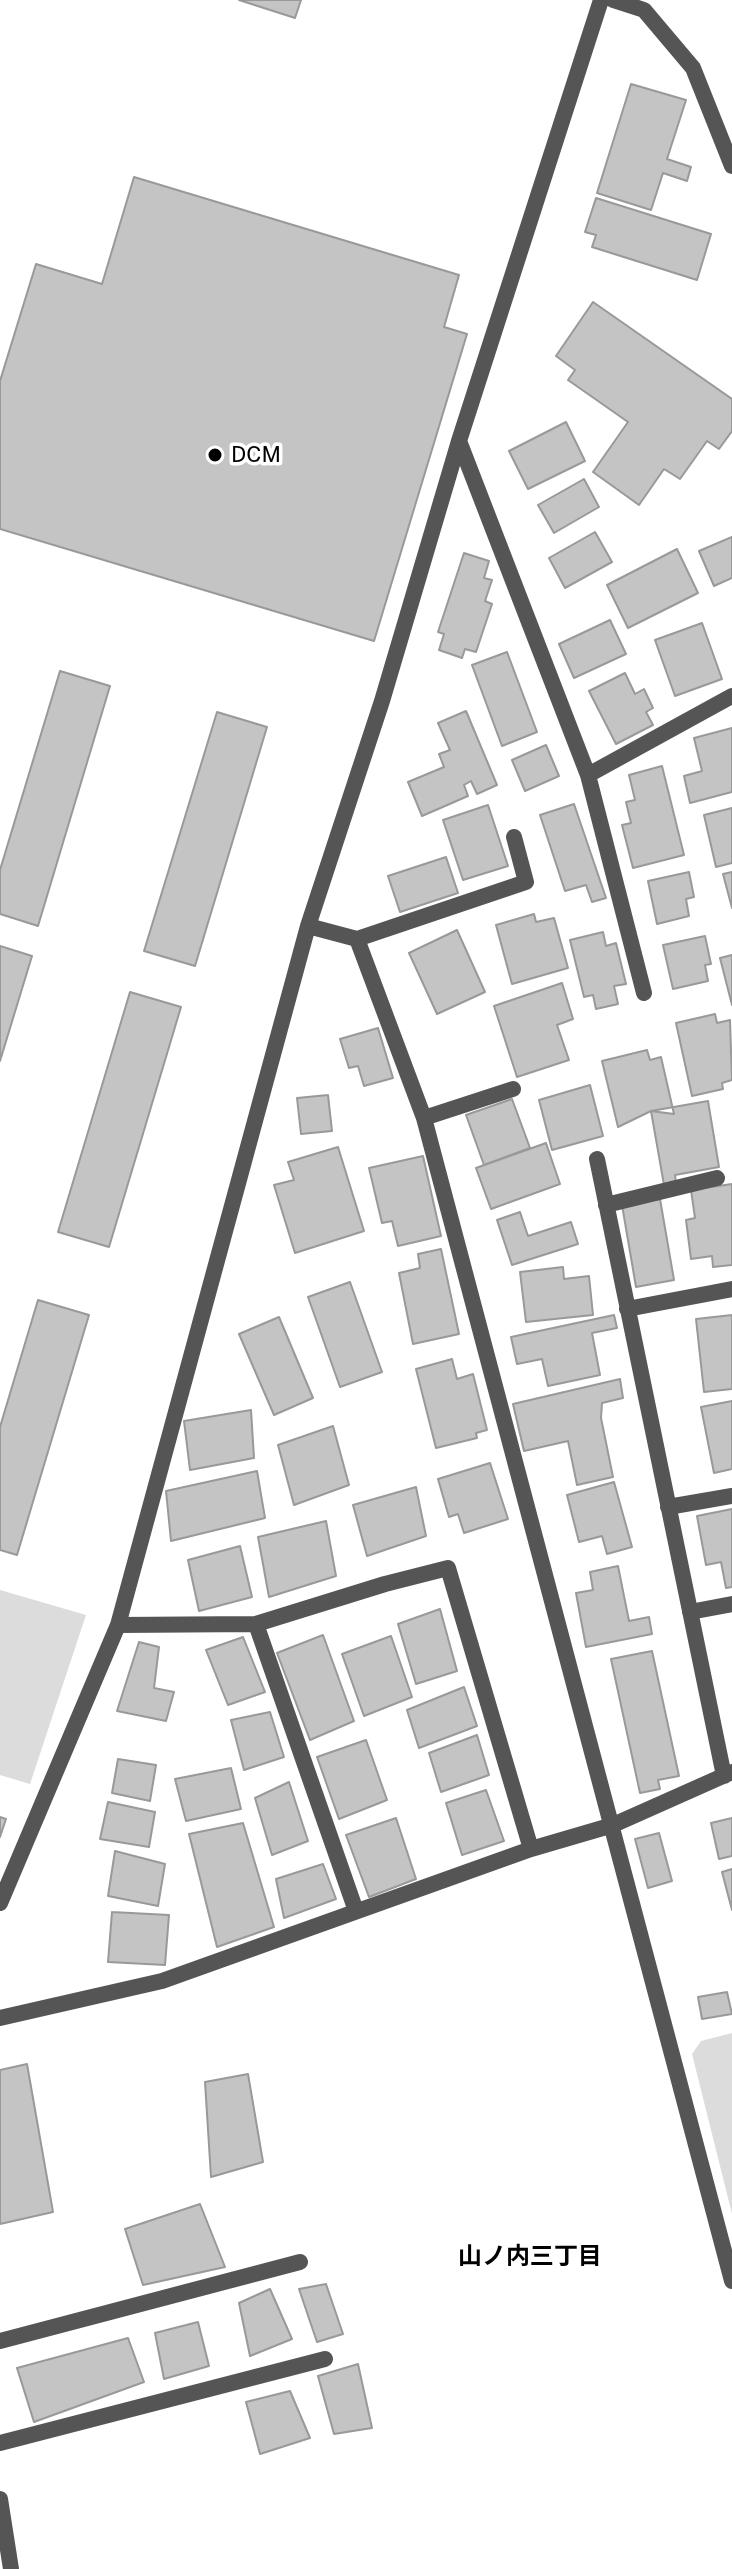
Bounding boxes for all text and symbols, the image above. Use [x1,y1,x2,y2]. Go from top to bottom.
place label: DCM [231,442,281,468]
marker: DCM [206,446,224,464]
district label: 山ノ内三丁目 [458,2243,602,2271]

